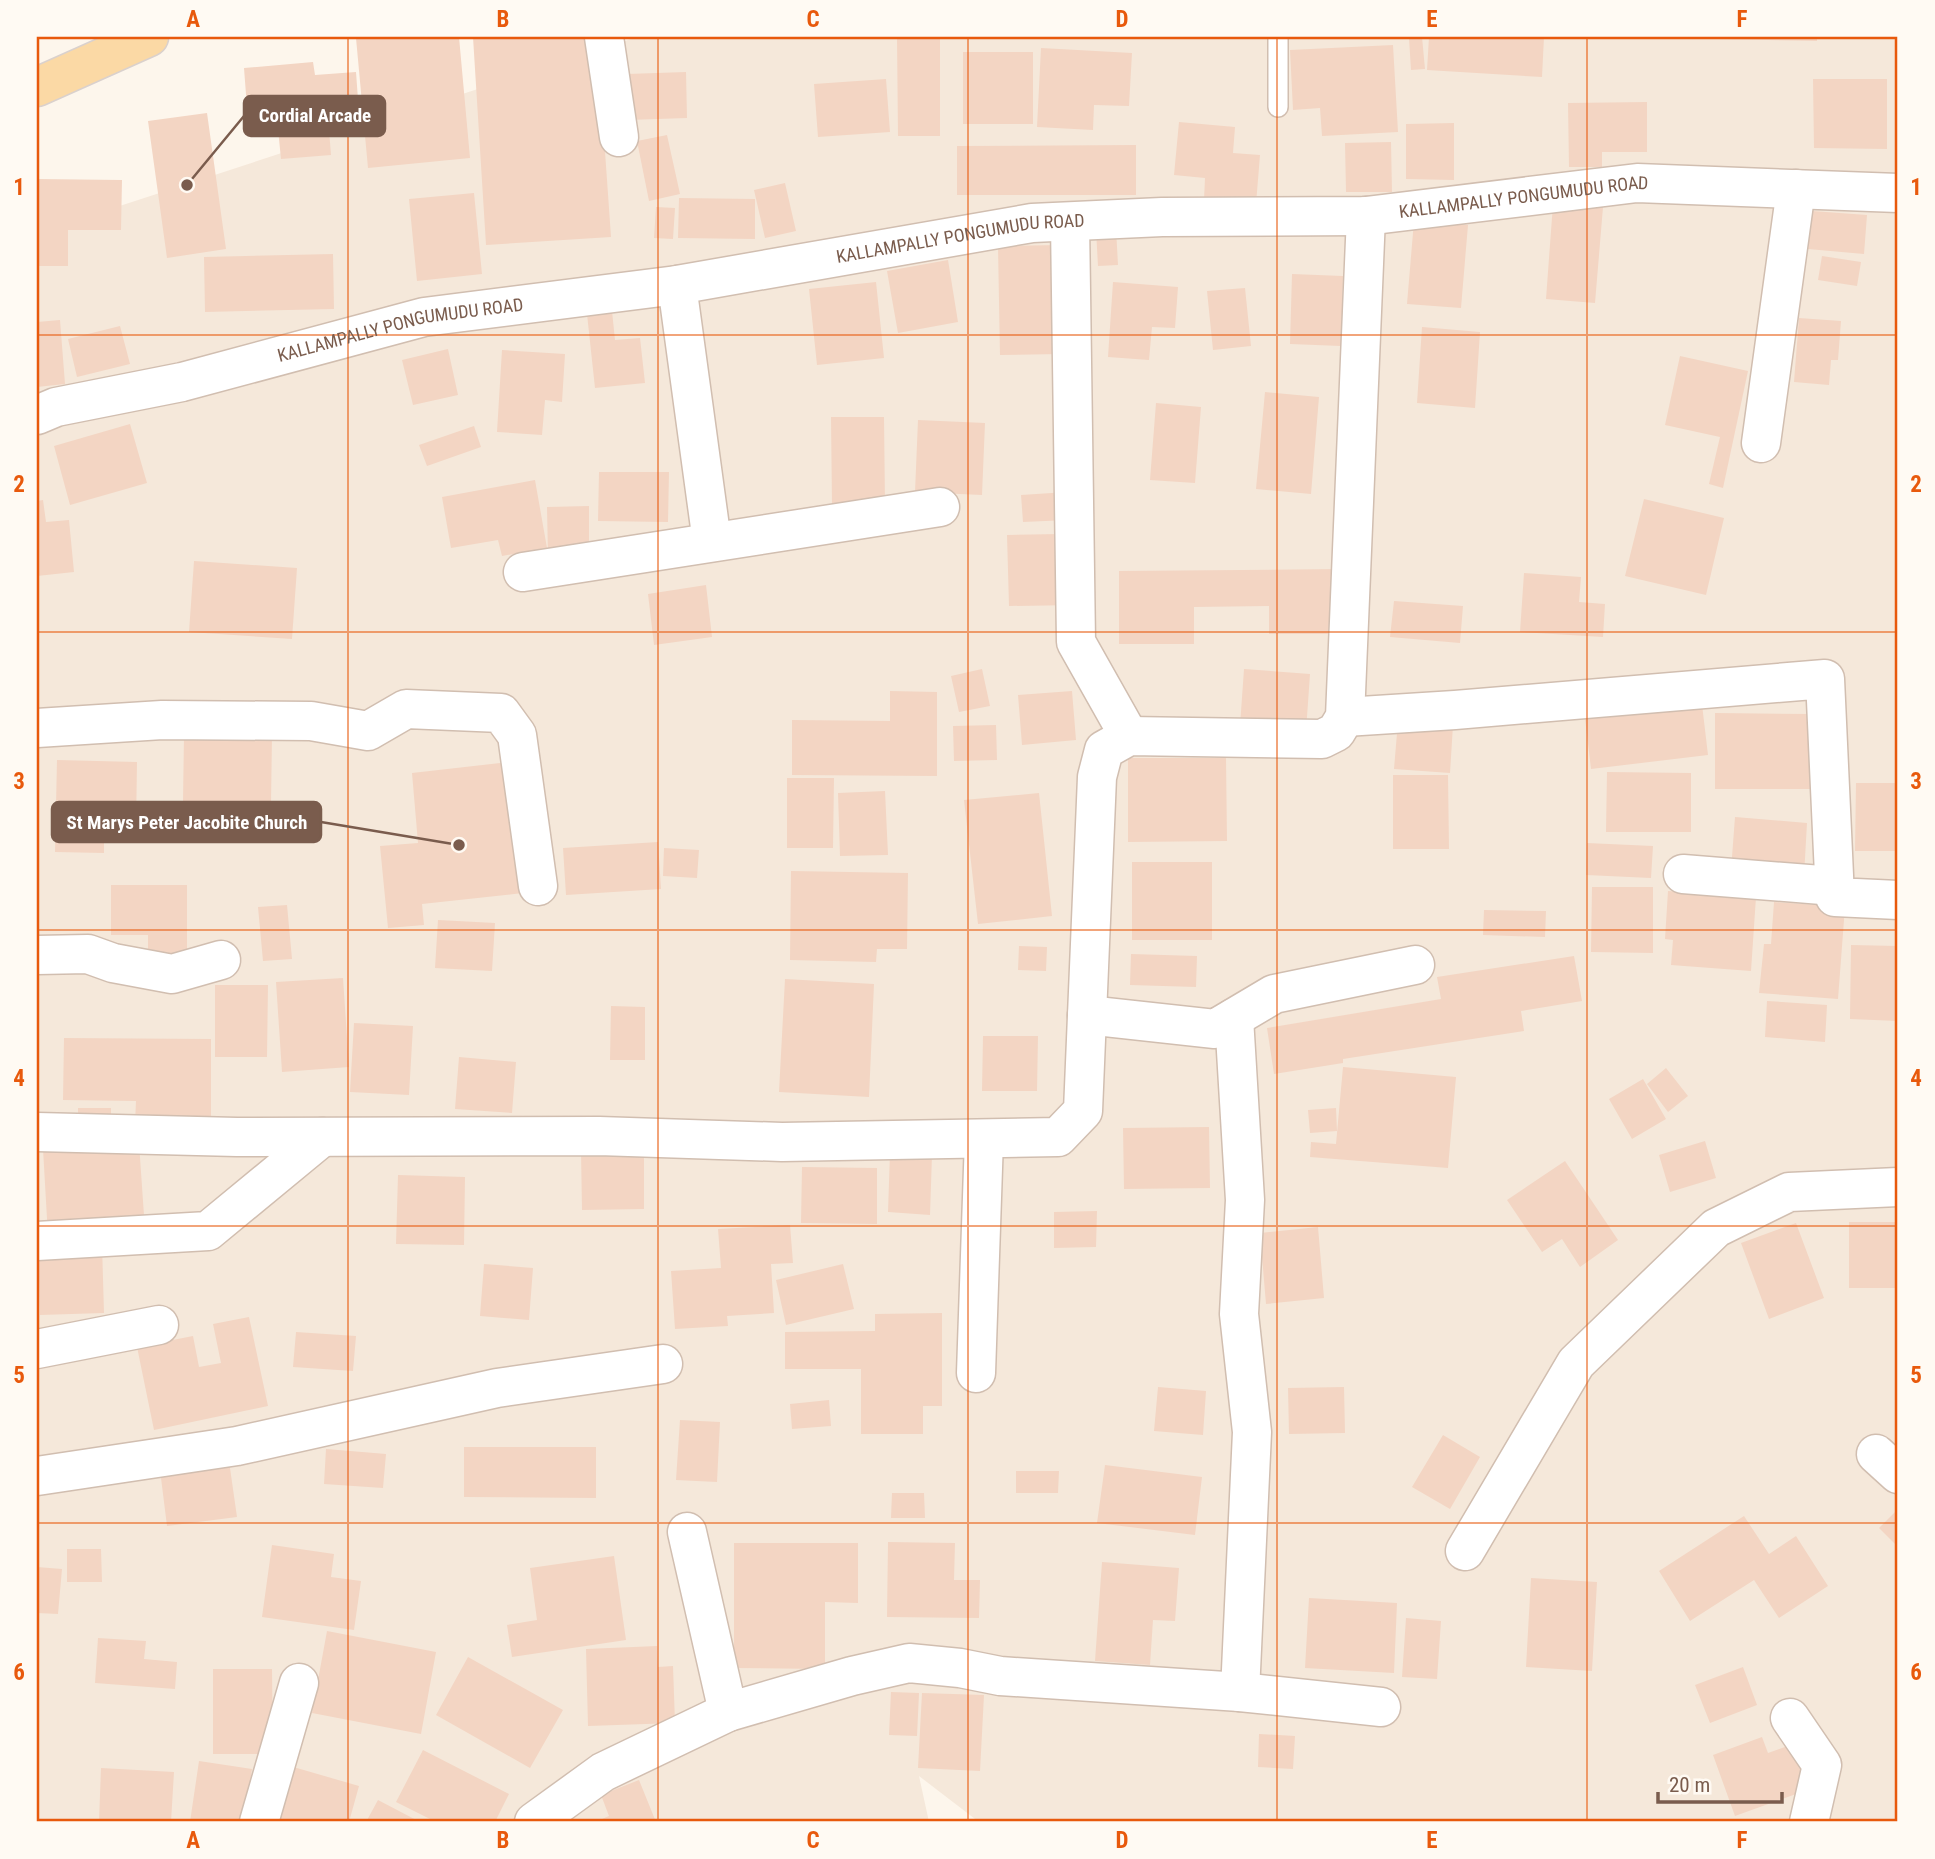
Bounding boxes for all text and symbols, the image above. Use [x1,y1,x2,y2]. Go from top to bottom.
text: A [186,6,200,33]
text: B [497,6,509,33]
text: C [806,6,820,33]
text: D [1116,6,1129,33]
text: E [1426,6,1438,33]
text: F [1737,6,1748,33]
callout: Cordial Arcade [244,96,385,136]
text: Cordial Arcade [259,104,371,127]
street label: KALLAMPALLY PONGUMUDU ROAD [1398,172,1649,222]
text: 1 [13,174,25,201]
text: 1 [1910,174,1922,201]
street label: KALLAMPALLY PONGUMUDU ROAD [834,210,1085,267]
street label: KALLAMPALLY PONGUMUDU ROAD [275,294,524,366]
text: 2 [13,471,25,498]
text: 2 [1910,471,1922,498]
text: 3 [13,768,25,795]
text: 3 [1910,768,1922,795]
callout: St Marys Peter Jacobite Church [52,802,321,842]
text: St Marys Peter Jacobite Church [67,811,307,834]
text: 4 [13,1065,25,1092]
text: 4 [1910,1065,1922,1092]
text: 5 [13,1362,25,1389]
text: 5 [1910,1362,1922,1389]
text: 6 [13,1659,25,1686]
text: 6 [1910,1659,1922,1686]
scale bar [1658,1761,1783,1805]
text: 20 m [1669,1773,1710,1797]
text: A [186,1827,200,1854]
text: B [497,1827,509,1854]
text: C [806,1827,820,1854]
text: D [1116,1827,1129,1854]
text: E [1426,1827,1438,1854]
text: F [1737,1827,1748,1854]

